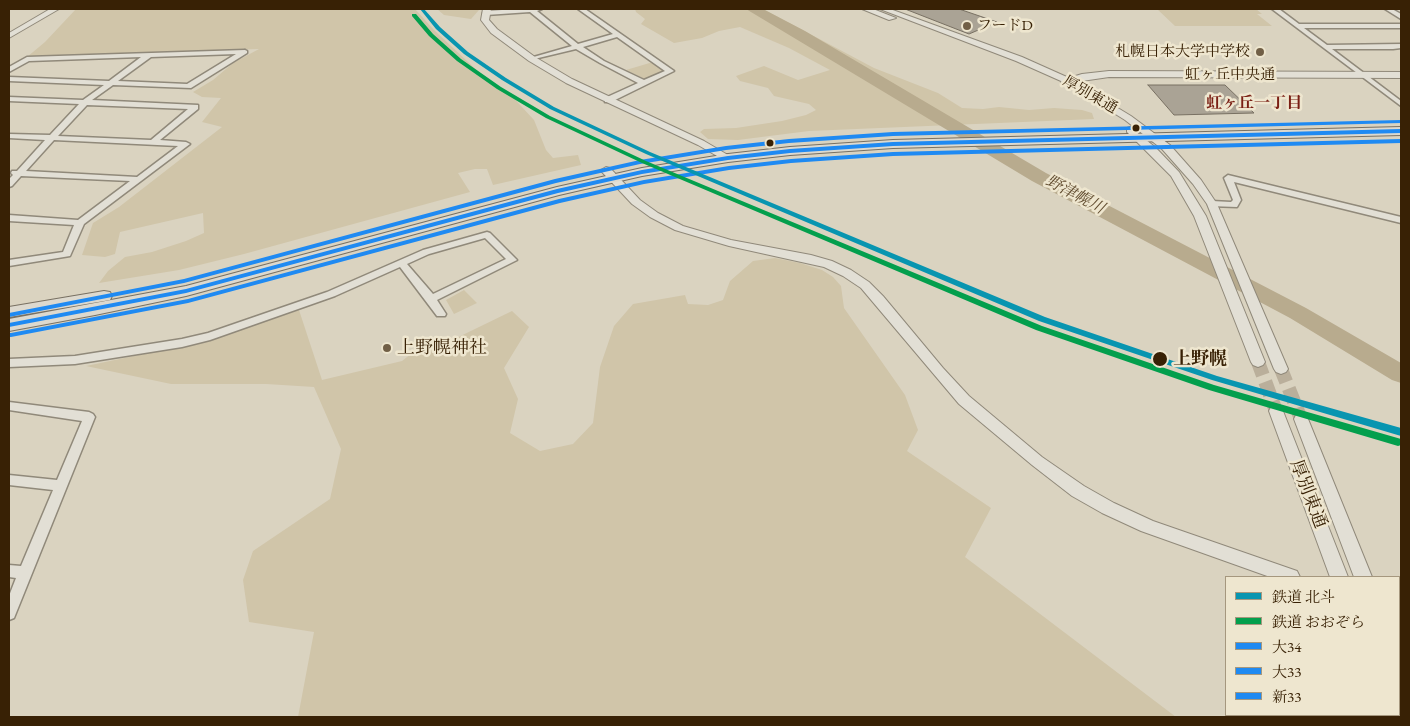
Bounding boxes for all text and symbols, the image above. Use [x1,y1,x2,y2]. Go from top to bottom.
place label: フードD [977,17,1033,35]
marker: フードD [961,20,973,32]
place label: 札幌日本大学中学校 [1115,43,1250,61]
marker: 札幌日本大学中学校 [1254,46,1266,58]
street label: 虹ヶ丘中央通 [1185,66,1275,84]
street label: 厚別東通 [1060,72,1120,118]
district label: 虹ヶ丘一丁目 [1206,94,1302,114]
unlabelled marker [1131,123,1141,133]
unlabelled marker [765,138,775,148]
water label: 野津幌川 [1042,172,1108,218]
place label: 上野幌神社 [397,337,487,359]
marker: 上野幌神社 [381,342,393,354]
place label: 上野幌 [1173,348,1227,370]
marker: 上野幌 [1151,350,1169,368]
street label: 厚別東通 [1285,457,1331,531]
legend [1225,576,1400,716]
text: 鉄道 北斗 [1272,587,1335,606]
text: 鉄道 おおぞら [1272,612,1365,631]
text: 大34 [1272,637,1301,656]
text: 大33 [1272,662,1301,681]
text: 新33 [1272,687,1301,706]

